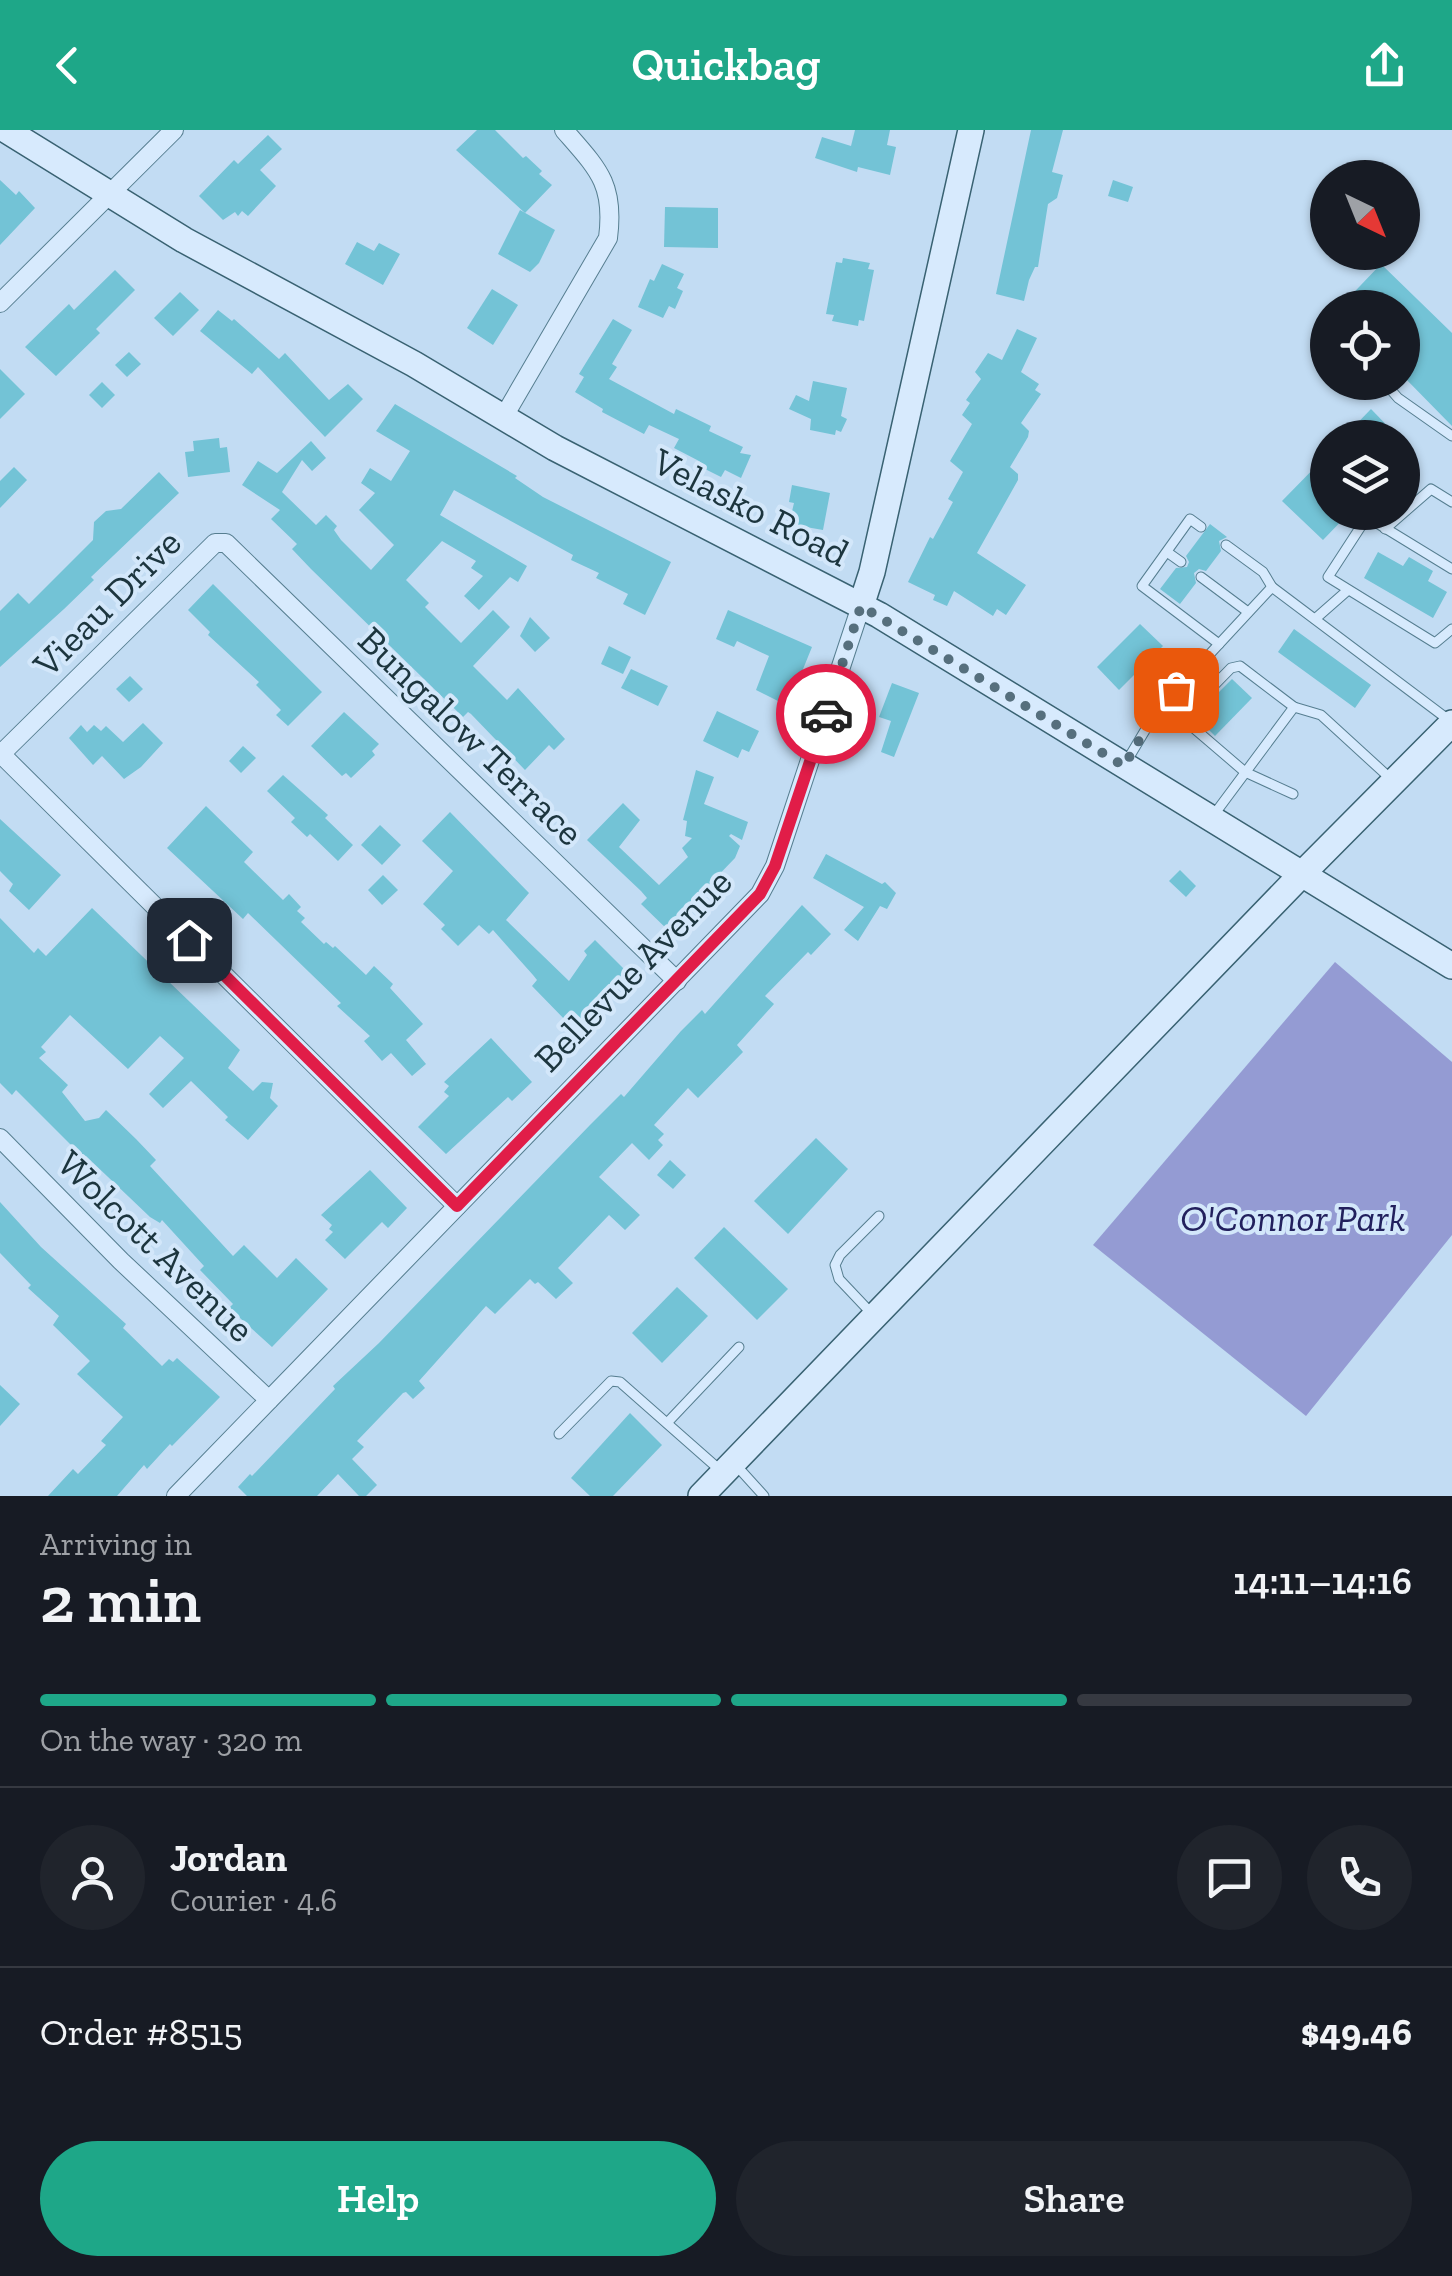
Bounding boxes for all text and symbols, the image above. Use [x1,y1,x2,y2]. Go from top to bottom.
icon: back [40,38,95,93]
text: Quickbag [631,38,821,92]
icon: share [1357,38,1412,93]
north arrow [1310,160,1420,270]
map controls [1310,160,1420,530]
button: locate [1310,290,1420,400]
button: layers [1310,420,1420,530]
street label: Velasko Road [644,437,857,576]
street label: Vieau Drive [23,520,190,687]
street label: Bungalow Terrace [349,617,593,855]
pin [1134,648,1219,733]
icon: bag [1149,663,1204,718]
courier [776,664,876,764]
icon: car [799,687,854,742]
street label: Bellevue Avenue [525,859,741,1081]
pin [147,898,232,983]
icon: home [162,913,217,968]
street label: Wolcott Avenue [48,1140,264,1352]
park label: O'Connor Park [1180,1195,1406,1241]
text: Arriving in [40,1525,192,1563]
text: 14:11–14:16 [1233,1558,1412,1604]
text: 2 min [40,1561,201,1639]
text: On the way · 320 m [40,1721,302,1759]
button: person [40,1825,145,1930]
button: chat [1177,1825,1282,1930]
button: phone [1307,1825,1412,1930]
text: Jordan [170,1835,287,1881]
text: Courier · 4.6 [170,1881,337,1919]
text: Order #8515 [40,2009,243,2055]
text: $49.46 [1301,2009,1412,2055]
button: Help [40,2141,716,2256]
button: Share [736,2141,1412,2256]

